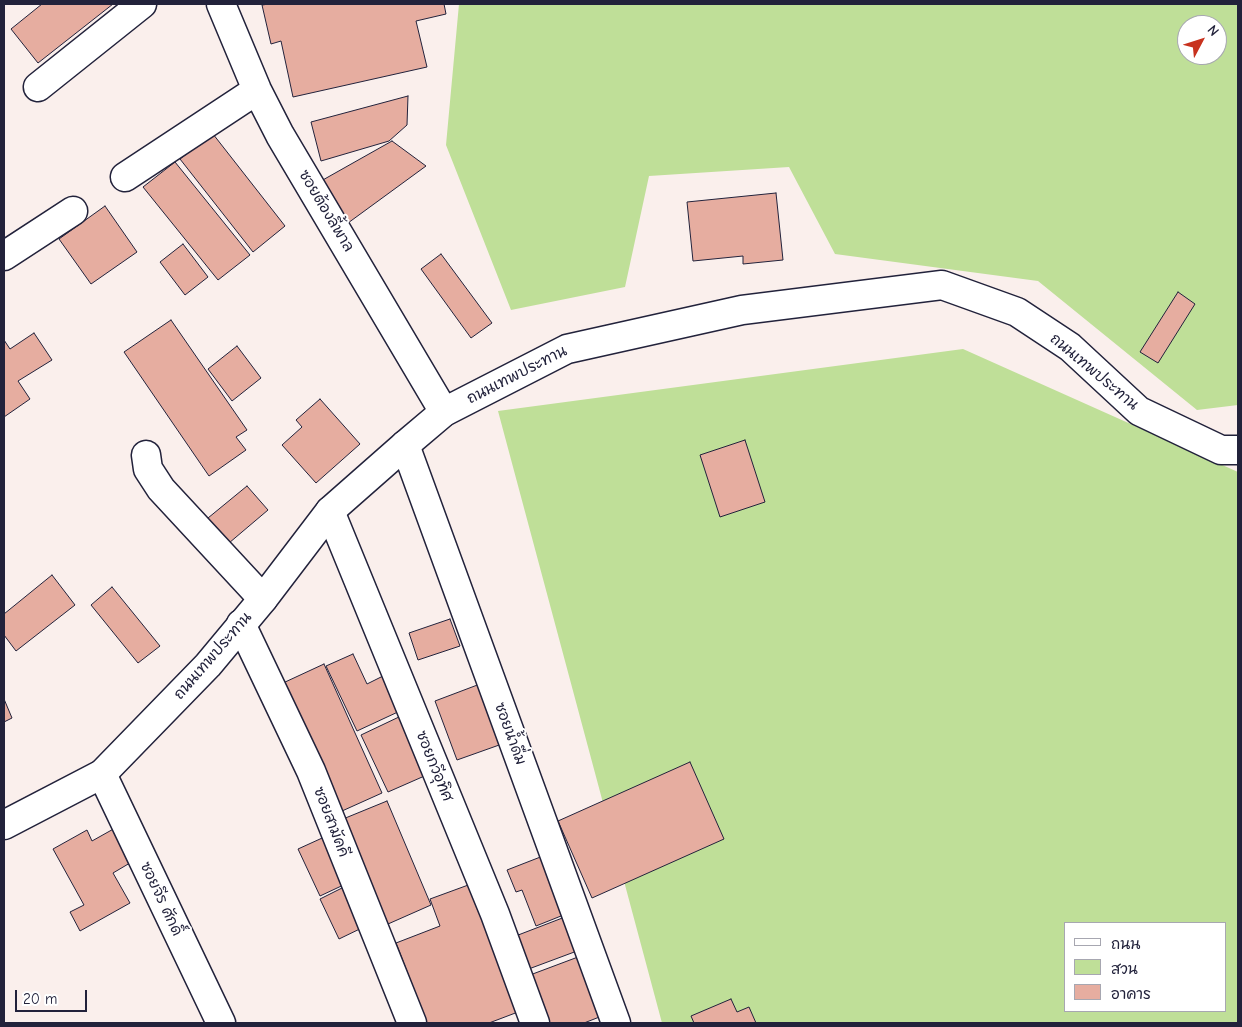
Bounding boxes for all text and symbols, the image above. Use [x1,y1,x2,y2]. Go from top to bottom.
north arrow [1177,15,1227,65]
text: N [1204,22,1223,40]
street label: ซอยต้องลี้พาล [295,167,357,255]
street label: ถนนเทพประทาน [1046,330,1142,414]
street label: ถนนเทพประทาน [464,342,570,408]
street label: ถนนเทพประทาน [170,609,256,703]
street label: ซอยน้ำดื่ม [490,700,530,768]
street label: ซอยกวีอุทิศ [412,728,456,804]
street label: ซอยสามัคคี [309,784,353,860]
street label: ซอยจีร ศักดิ์ [136,859,186,939]
legend [1064,922,1227,1012]
text: ถนน [1111,935,1140,953]
text: สวน [1111,960,1138,978]
scale bar [18,980,90,1012]
text: อาคาร [1111,985,1151,1003]
text: 20 m [23,990,57,1008]

